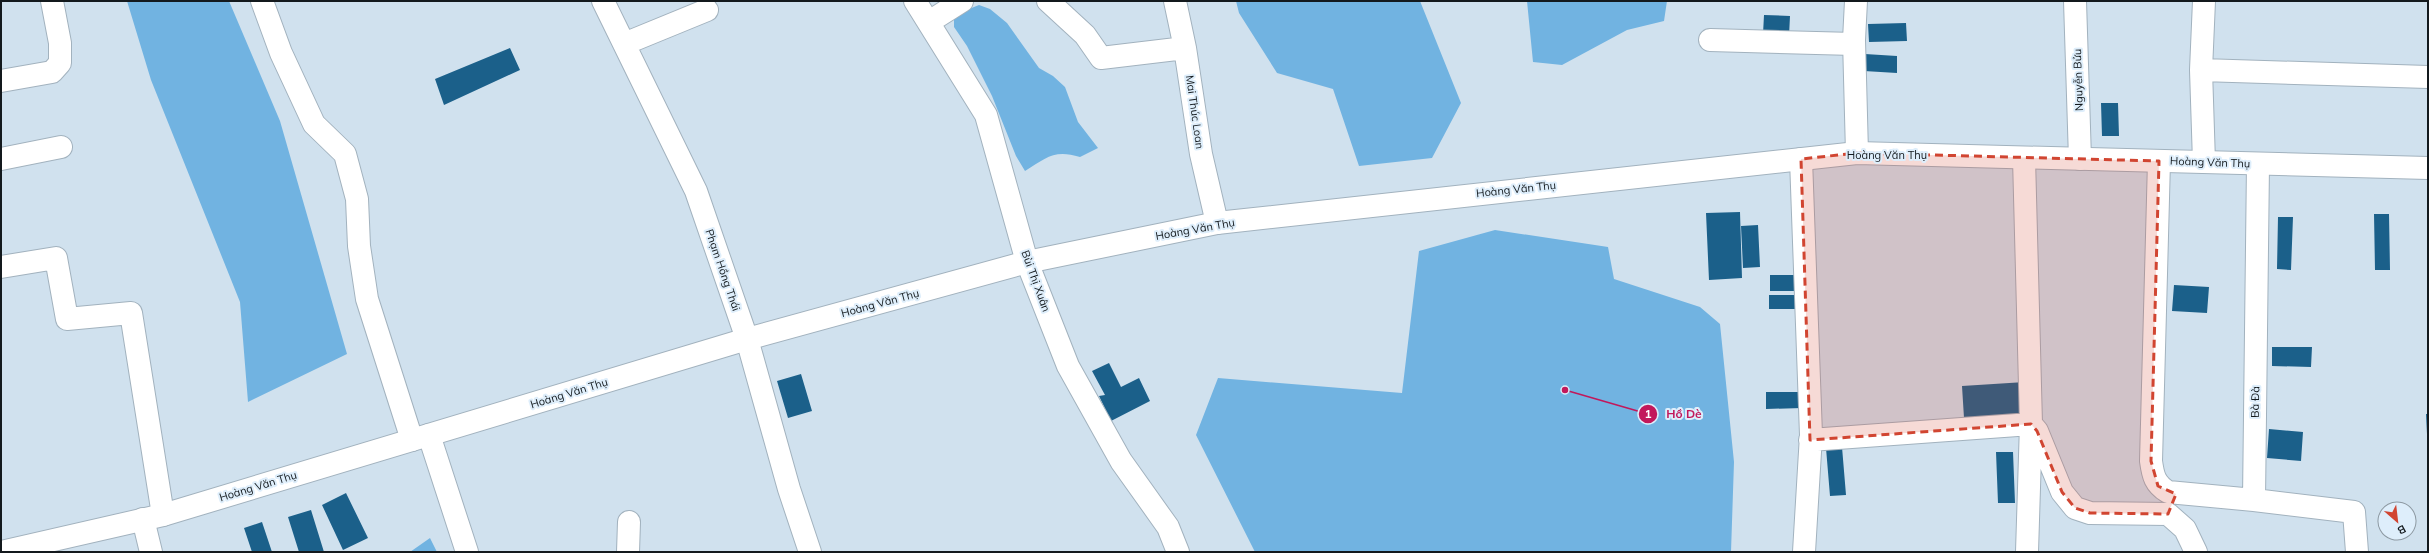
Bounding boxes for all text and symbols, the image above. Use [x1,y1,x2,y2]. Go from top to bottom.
street label: Nguyễn Bửu [2070,49,2086,111]
street label: Mai Thúc Loan [1183,74,1207,150]
street label: Hoàng Văn Thụ [1847,148,1927,162]
street label: Hoàng Văn Thụ [2170,154,2250,170]
street label: Hoàng Văn Thụ [1475,178,1557,200]
street label: Hoàng Văn Thụ [1154,215,1236,243]
street label: Phạm Hồng Thái [702,227,744,313]
street label: Bùi Thị Xuân [1018,248,1054,314]
street label: Hoàng Văn Thụ [839,286,921,320]
street label: Hoàng Văn Thụ [529,375,609,411]
street label: Bà Đà [2248,386,2262,418]
callout: Hồ Dè [1638,402,1709,426]
text: 1 [1644,406,1652,421]
text: Hồ Dè [1666,406,1702,421]
street label: Hoàng Văn Thụ [218,468,298,504]
north arrow [2377,501,2417,541]
text: B [2395,522,2408,538]

